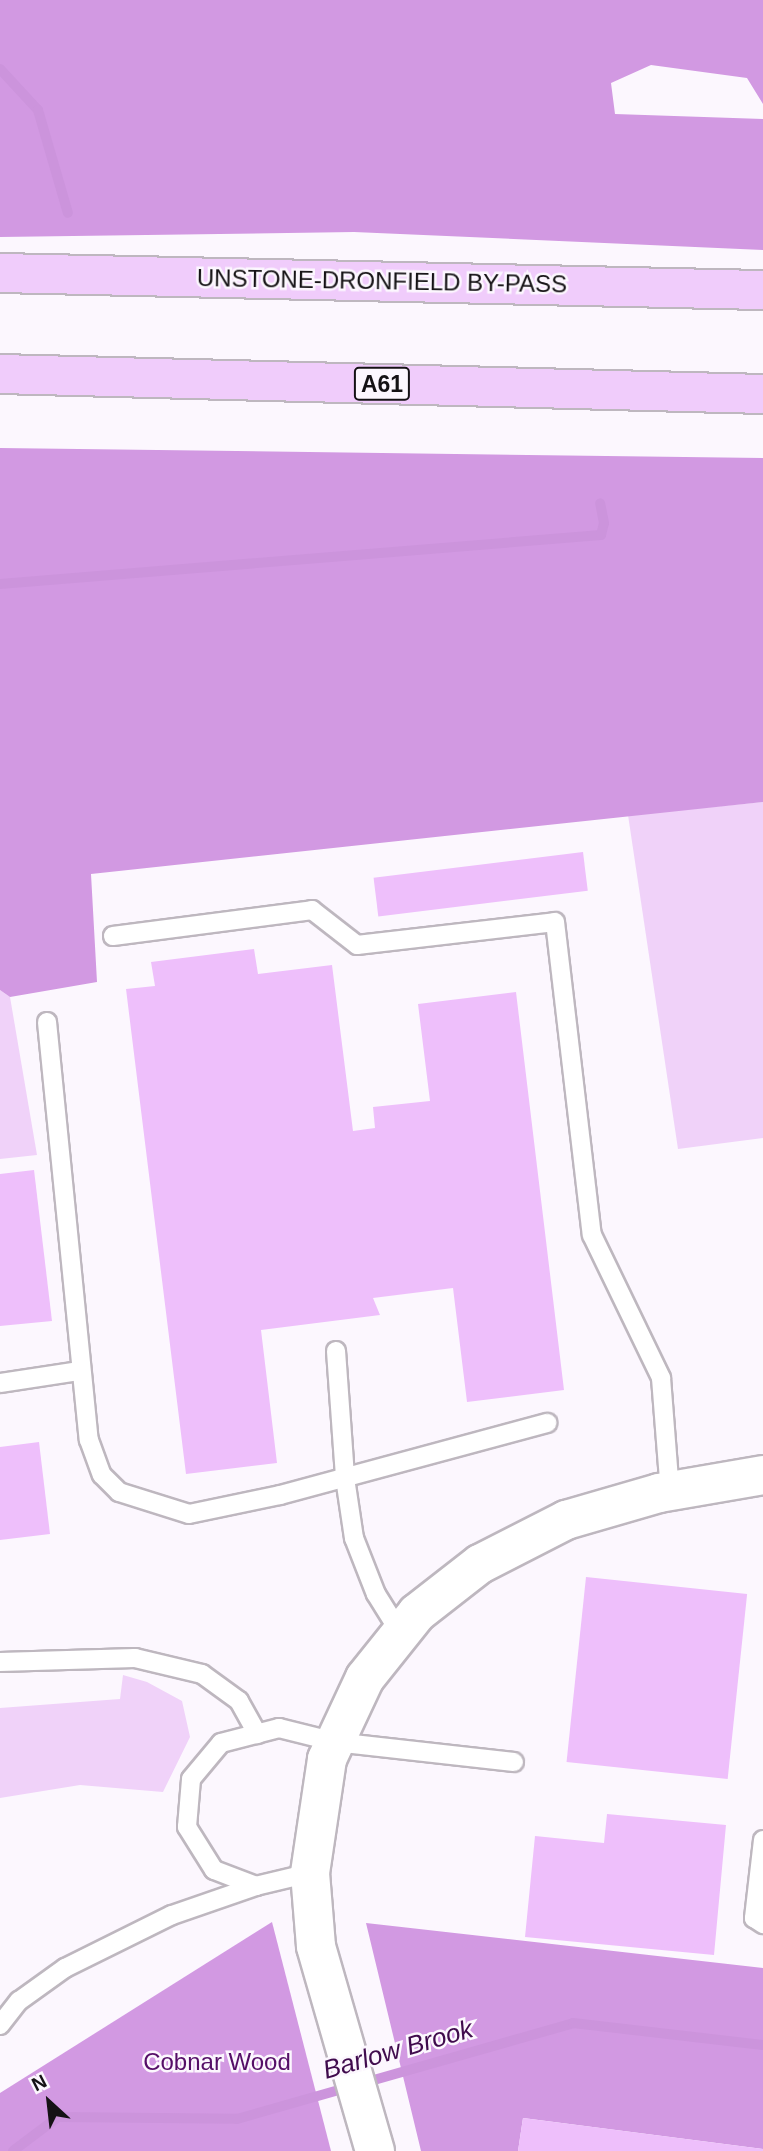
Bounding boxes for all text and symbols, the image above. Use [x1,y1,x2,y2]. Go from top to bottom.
street label: UNSTONE-DRONFIELD BY-PASS [197,263,567,299]
road number: A61 [352,364,412,404]
water label: Barlow Brook [319,2014,477,2086]
park label: Cobnar Wood [143,2048,291,2076]
north arrow [14,2067,84,2137]
text: N [28,2070,50,2095]

